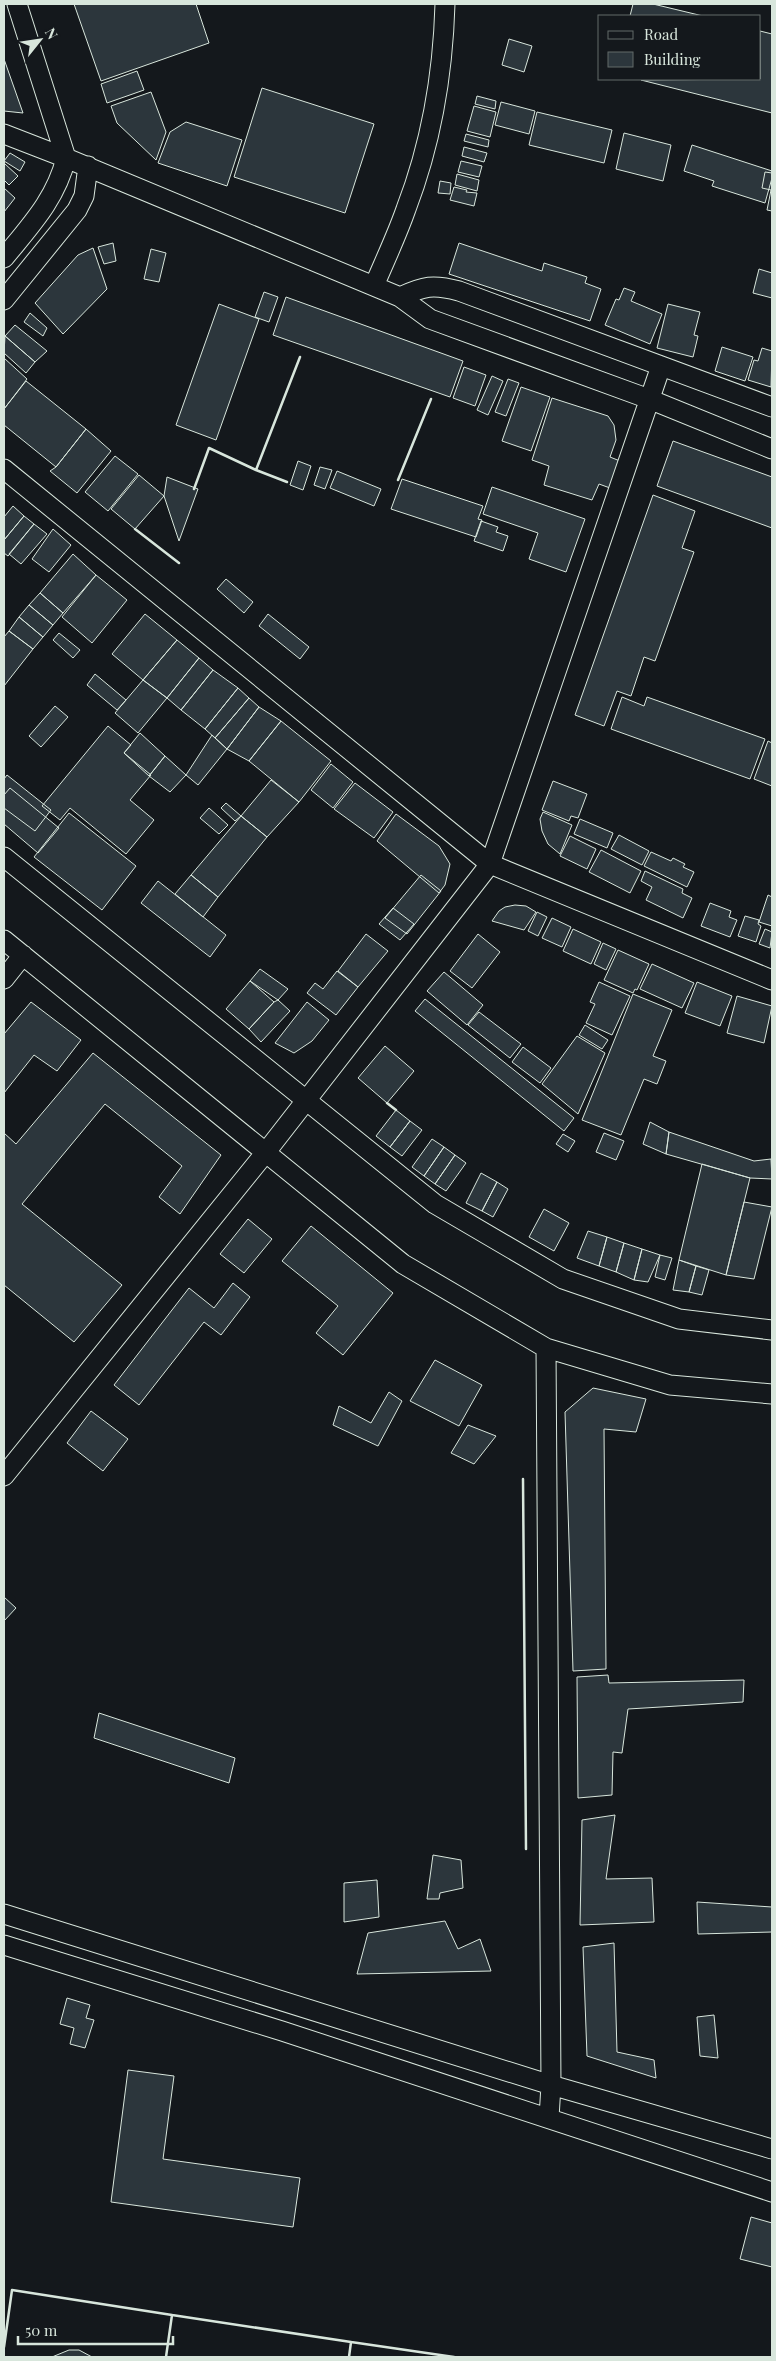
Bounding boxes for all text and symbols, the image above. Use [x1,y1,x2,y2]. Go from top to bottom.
north arrow [15,15,65,65]
legend [598,15,761,80]
text: N [41,24,62,42]
text: Road [644,24,678,44]
text: Building [644,49,701,69]
scale bar [18,2314,172,2346]
text: 50 m [25,2320,58,2340]

